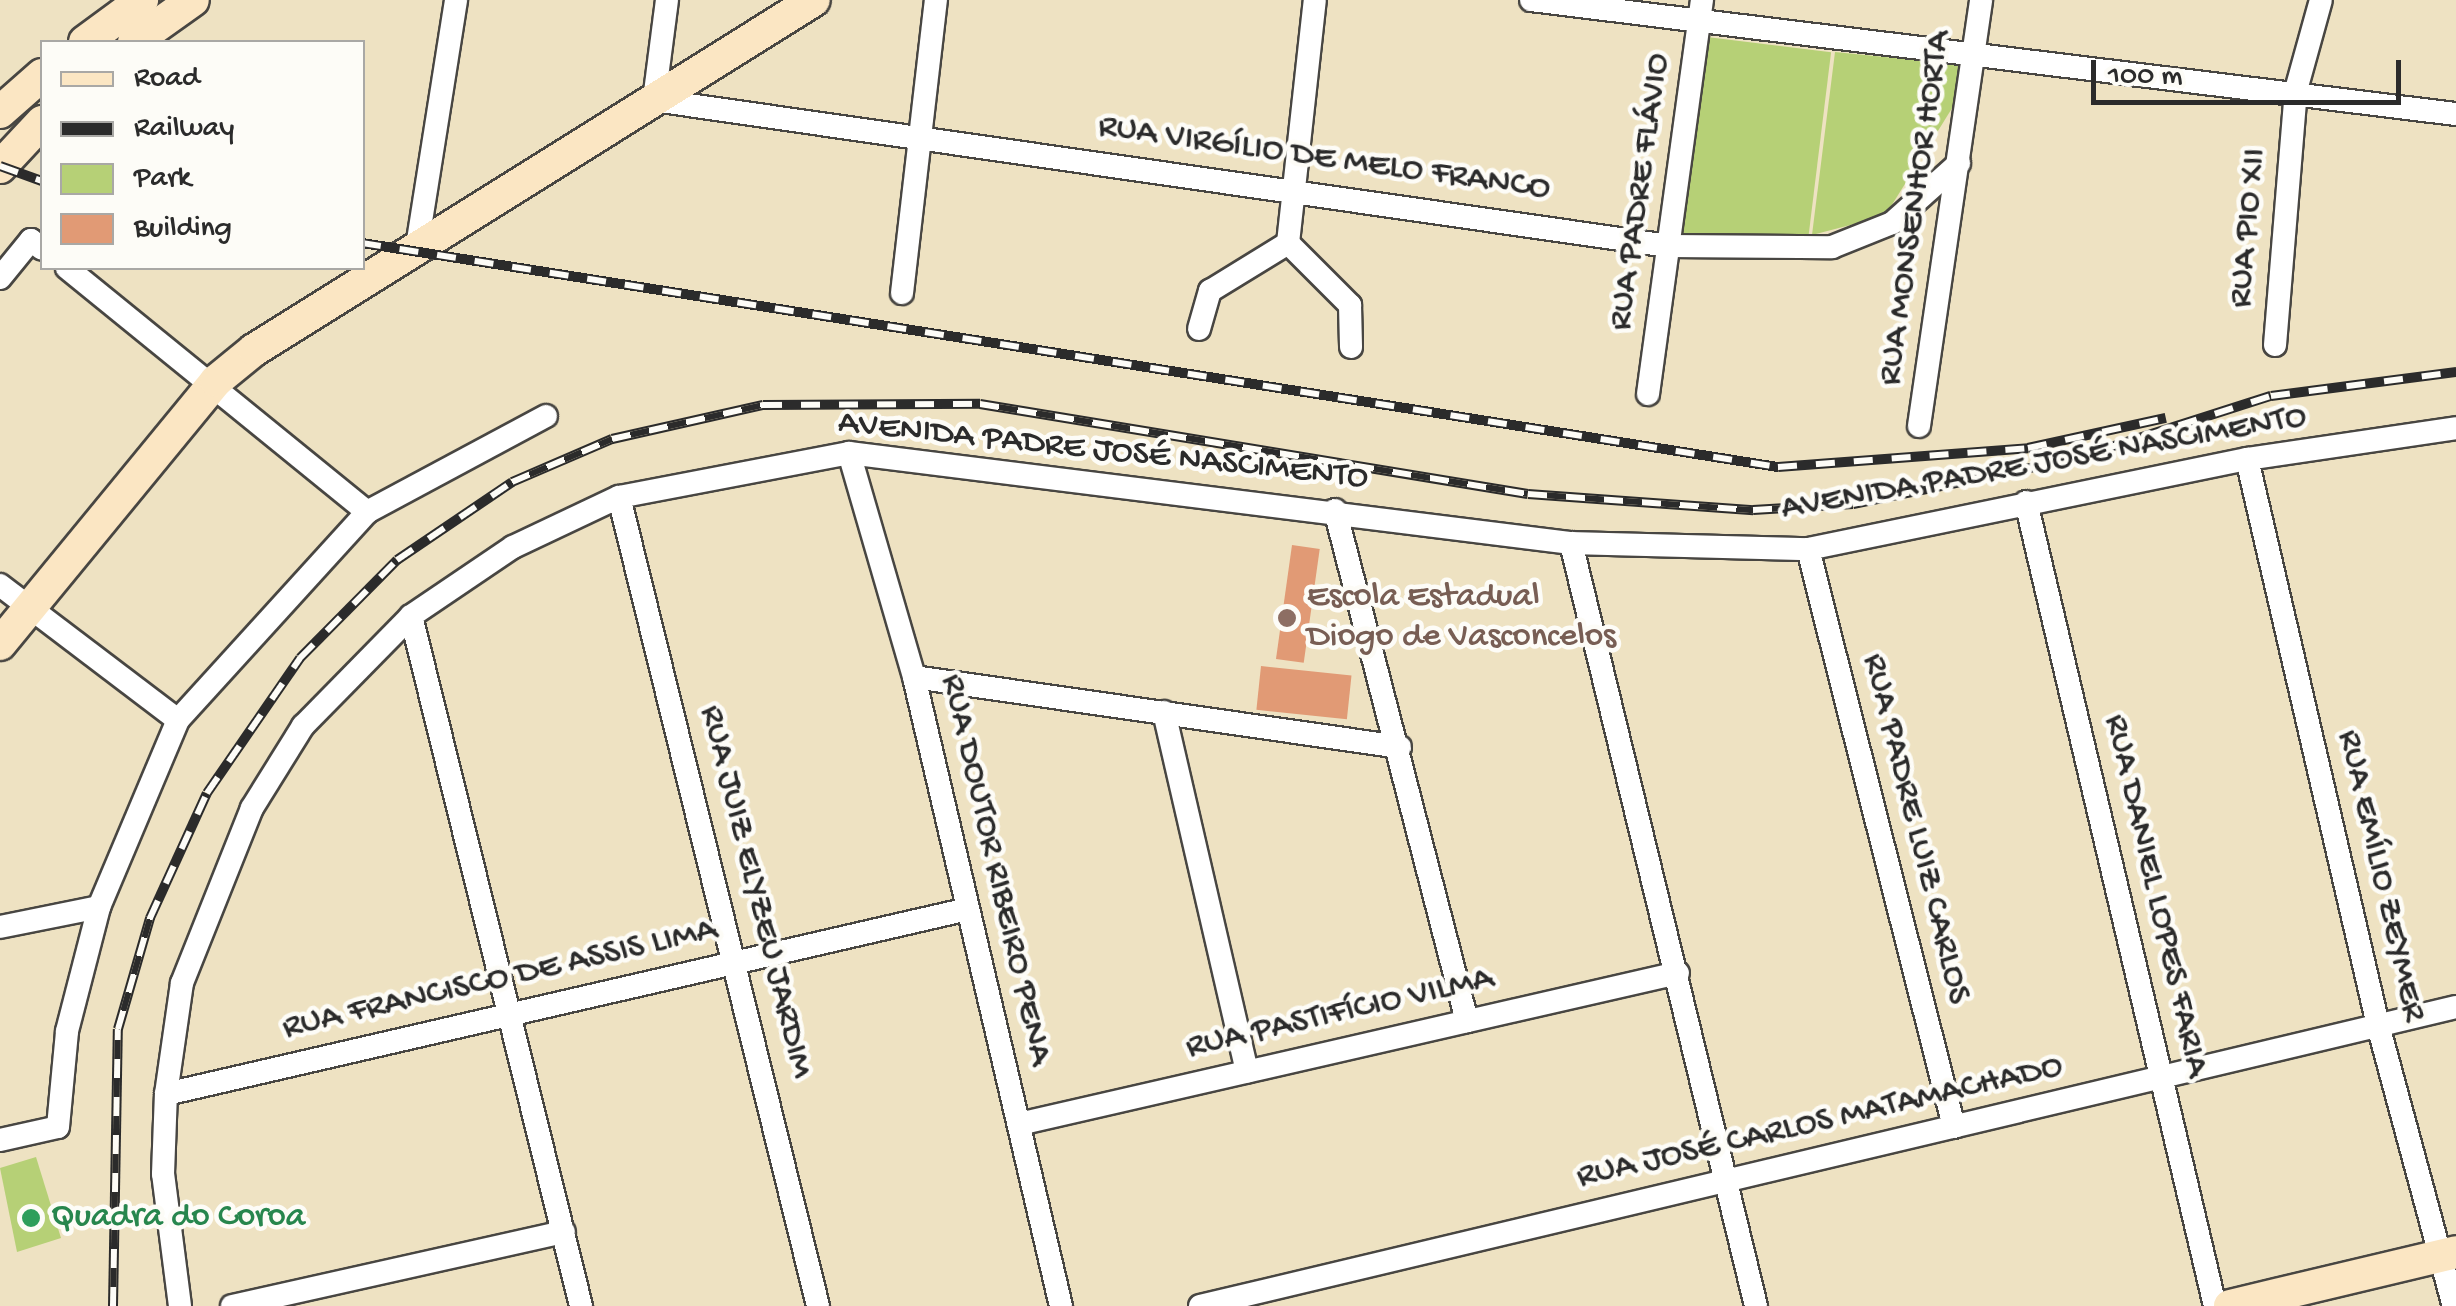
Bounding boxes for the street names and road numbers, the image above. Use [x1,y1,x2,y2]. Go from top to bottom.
street label: RUA MONSENHOR HORTA [1870,28,1962,388]
street label: RUA PADRE FLÁVIO [1601,51,1681,333]
street label: RUA VIRGÍLIO DE MELO FRANCO [1095,106,1553,212]
street label: RUA PIO XII [2221,147,2277,309]
street label: AVENIDA PADRE JOSÉ NASCIMENTO [1778,397,2310,531]
street label: AVENIDA PADRE JOSÉ NASCIMENTO [836,403,1370,501]
street label: RUA PADRE LUIZ CARLOS [1851,650,1979,1008]
street label: RUA DOUTOR RIBEIRO PENA [930,670,1060,1070]
street label: RUA JUIZ ELYZEU JARDIM [688,701,822,1083]
street label: RUA DANIEL LOPES FARIA [2093,711,2217,1081]
street label: RUA EMÍLIO ZEYMER [2326,726,2434,1026]
street label: RUA FRANCISCO DE ASSIS LIMA [279,910,721,1050]
street label: RUA PASTIFÍCIO VILMA [1182,958,1498,1070]
street label: RUA JOSÉ CARLOS MATAMACHADO [1573,1047,2067,1199]

